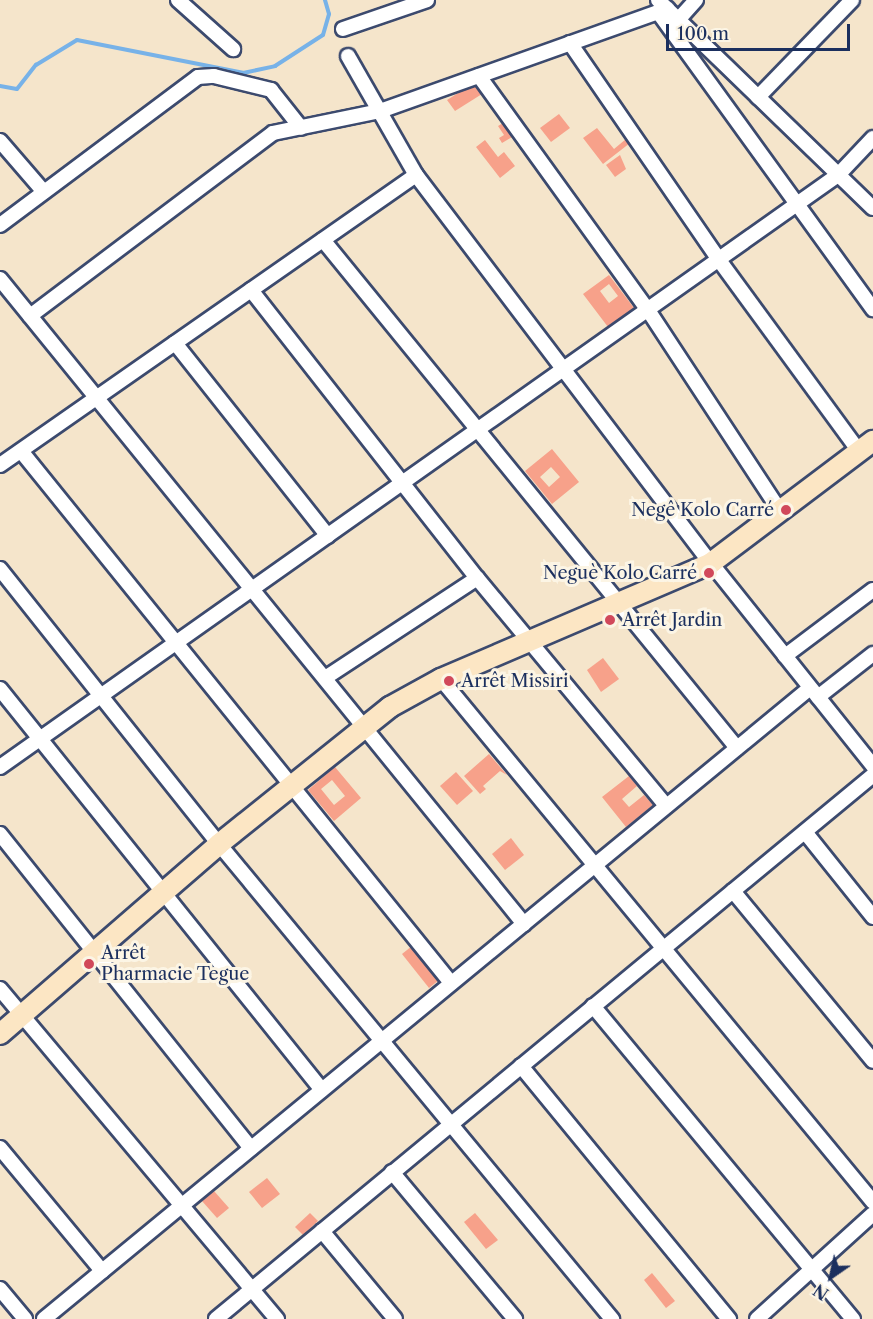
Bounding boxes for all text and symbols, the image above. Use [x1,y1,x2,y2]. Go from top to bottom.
scale bar [669,12,854,50]
text: 100 m [677,23,729,45]
place label: Negê Kolo Carré [631,499,774,521]
marker: Negê Kolo Carré [779,503,793,517]
place label: Neguè Kolo Carré [543,562,697,584]
marker: Neguè Kolo Carré [702,566,716,580]
place label: Arrêt Jardin [622,609,722,631]
marker: Arrêt Jardin [603,613,617,627]
place label: Arrêt Missiri [461,670,568,692]
marker: Arrêt Missiri [442,674,456,688]
place label: Arrêt Pharmacie Tegue [101,943,250,986]
marker: Arrêt Pharmacie Tegue [82,957,96,971]
north arrow [801,1247,861,1307]
text: N [810,1280,832,1304]

